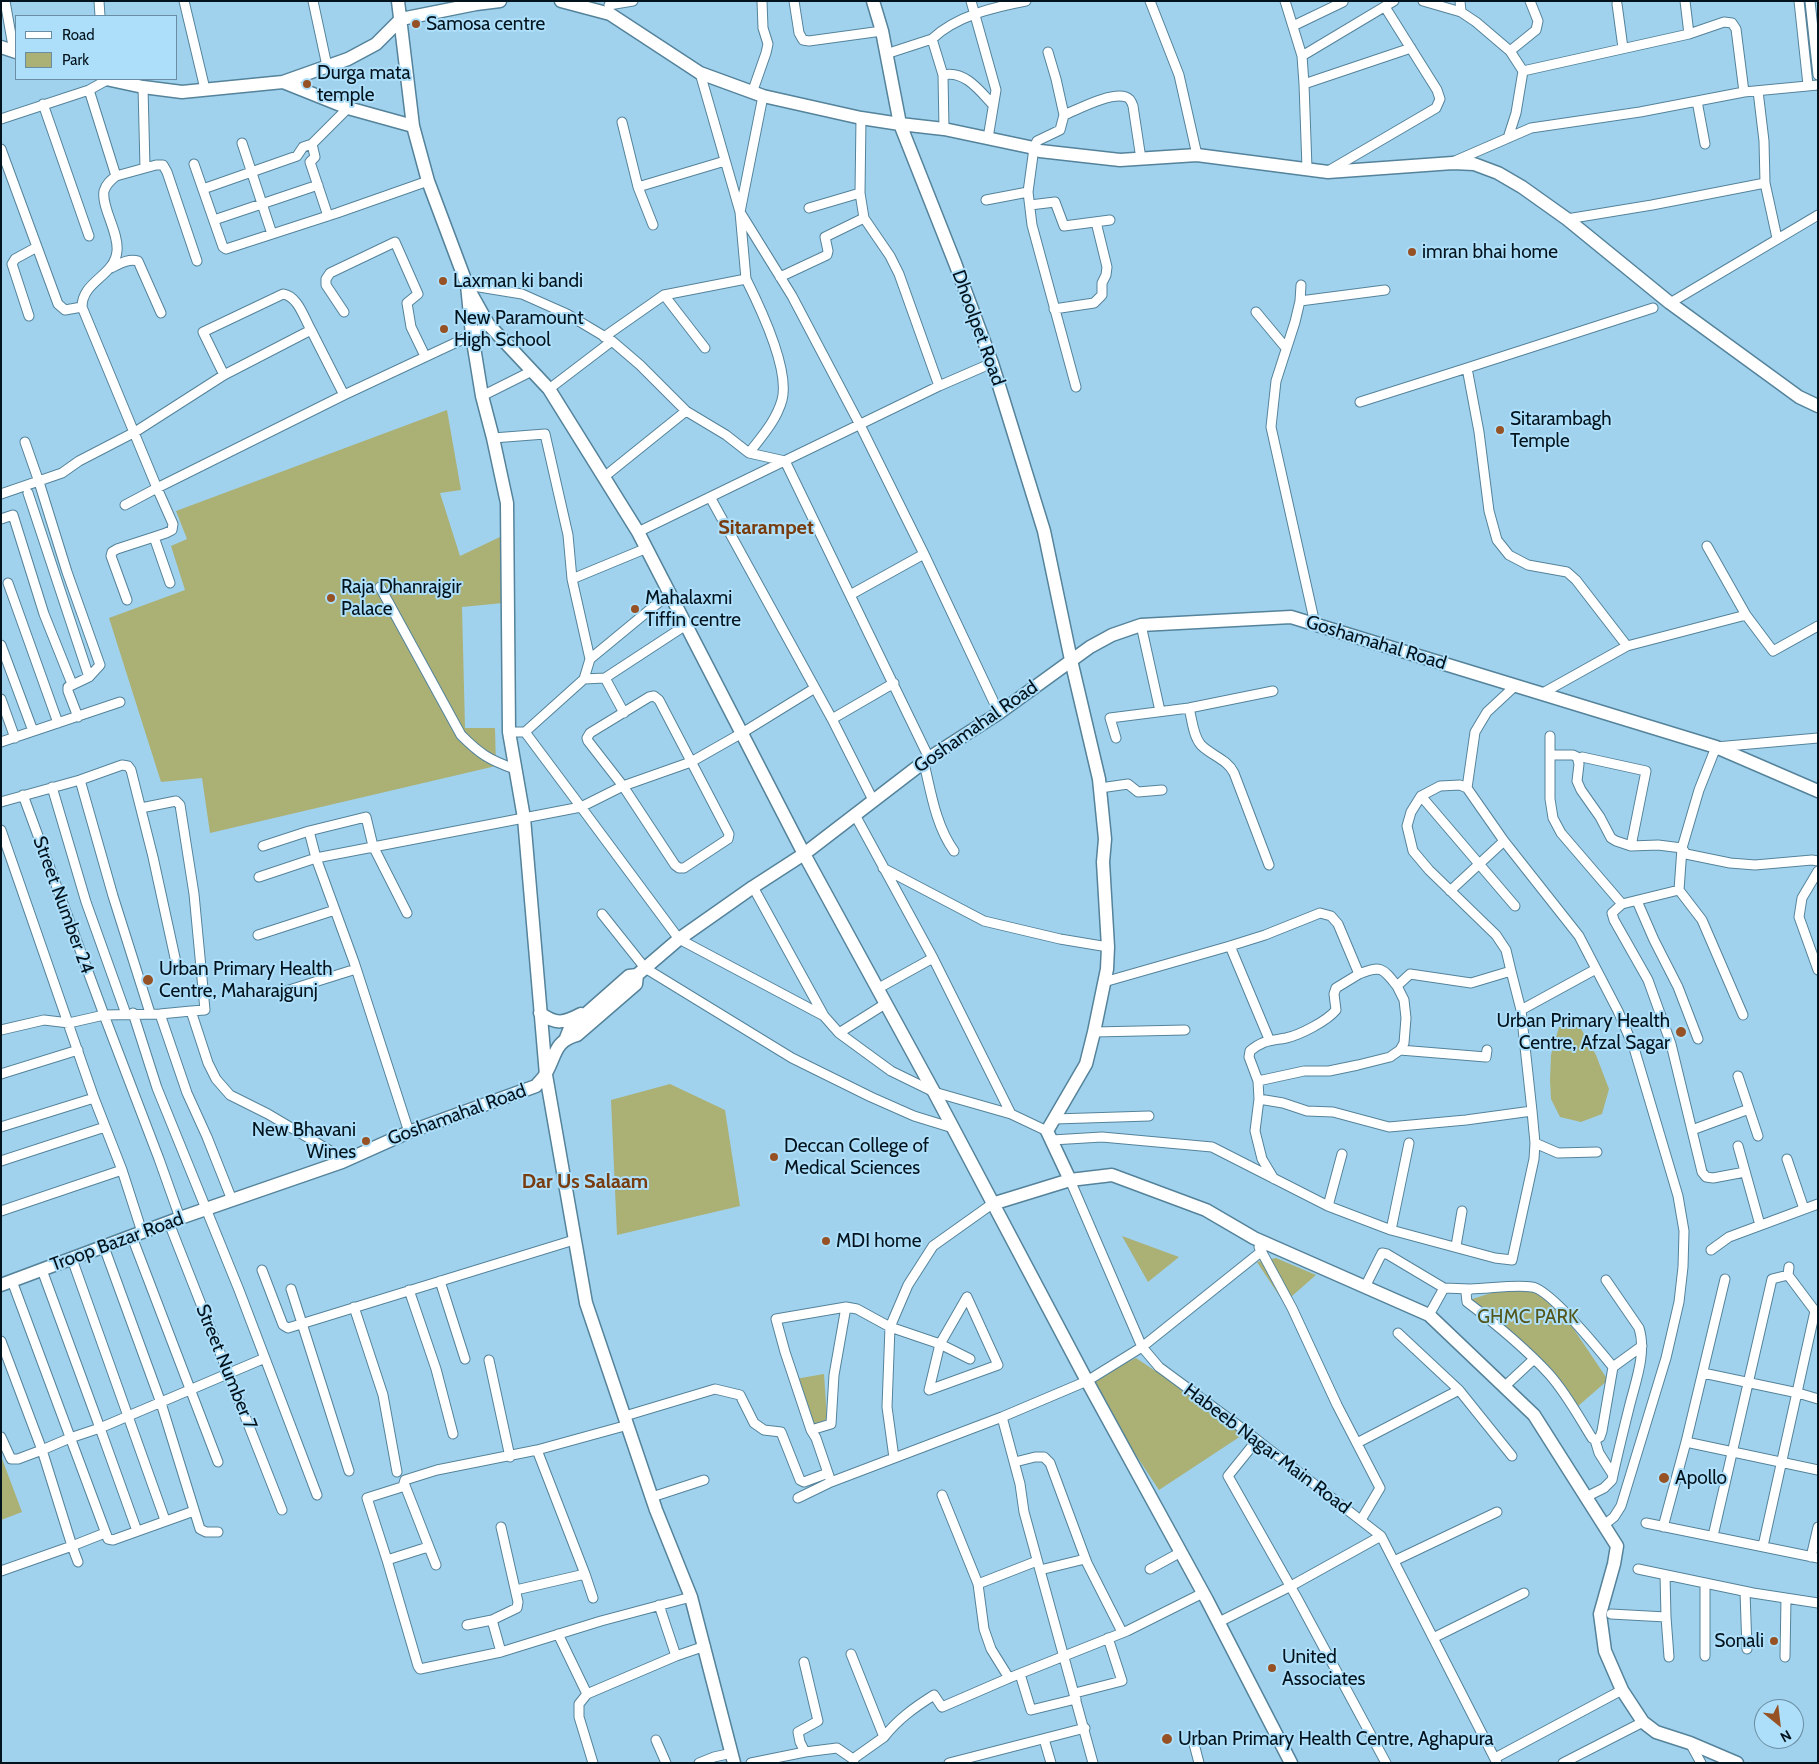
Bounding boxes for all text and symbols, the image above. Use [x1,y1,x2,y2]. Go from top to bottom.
place label: Samosa centre [426,13,545,35]
legend [15,15,178,80]
marker: Samosa centre [410,18,422,30]
text: Road [62,26,95,44]
text: Park [62,51,89,69]
place label: Durga mata temple [317,62,411,106]
marker: Durga mata temple [301,78,313,90]
place label: imran bhai home [1422,241,1558,263]
marker: imran bhai home [1406,246,1418,258]
street label: Dhoolpet Road [946,267,1010,389]
place label: Laxman ki bandi [453,270,583,292]
marker: Laxman ki bandi [437,275,449,287]
place label: New Paramount High School [454,307,584,351]
marker: New Paramount High School [438,323,450,335]
place label: Sitarambagh Temple [1510,408,1612,452]
marker: Sitarambagh Temple [1494,424,1506,436]
district label: Sitarampet [718,516,814,540]
place label: Raja Dhanrajgir Palace [341,576,461,620]
place label: Mahalaxmi Tiffin centre [645,587,741,631]
marker: Raja Dhanrajgir Palace [325,592,337,604]
marker: Mahalaxmi Tiffin centre [629,603,641,615]
street label: Goshamahal Road [1303,611,1449,675]
street label: Goshamahal Road [910,676,1042,778]
street label: Street Number 24 [28,833,98,977]
place label: Urban Primary Health Centre, Maharajgunj [159,958,333,1002]
marker: Urban Primary Health Centre, Maharajgunj [141,973,155,987]
place label: Urban Primary Health Centre, Afzal Sagar [1496,1010,1670,1054]
marker: Urban Primary Health Centre, Afzal Sagar [1674,1025,1688,1039]
street label: Goshamahal Road [385,1079,529,1151]
place label: New Bhavani Wines [252,1119,356,1163]
marker: New Bhavani Wines [360,1135,372,1147]
place label: Deccan College of Medical Sciences [784,1135,929,1179]
marker: Deccan College of Medical Sciences [768,1151,780,1163]
district label: Dar Us Salaam [522,1170,648,1194]
street label: Troop Bazar Road [47,1207,187,1277]
place label: MDI home [836,1230,921,1252]
marker: MDI home [820,1235,832,1247]
street label: Street Number 7 [191,1301,261,1433]
park label: GHMC PARK [1477,1306,1579,1328]
street label: Habeeb Nagar Main Road [1179,1379,1355,1519]
place label: Apollo [1675,1467,1727,1489]
marker: Apollo [1657,1471,1671,1485]
place label: Sonali [1714,1630,1764,1652]
marker: Sonali [1768,1635,1780,1647]
place label: United Associates [1282,1646,1365,1690]
marker: United Associates [1266,1662,1278,1674]
north arrow [1754,1699,1804,1749]
text: N [1777,1726,1794,1747]
place label: Urban Primary Health Centre, Aghapura [1178,1728,1494,1750]
marker: Urban Primary Health Centre, Aghapura [1160,1732,1174,1746]

